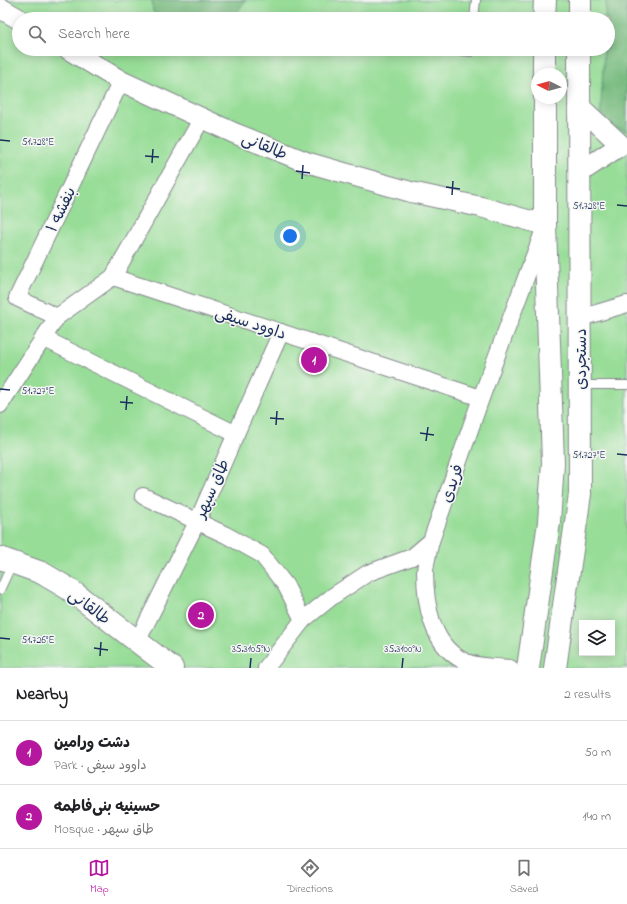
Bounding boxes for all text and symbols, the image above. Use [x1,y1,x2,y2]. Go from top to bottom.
search box [12,12,615,56]
icon: search [26,23,48,45]
text: Search here [58,23,130,45]
north arrow [531,68,567,104]
street label: طالقانی [238,127,291,167]
text: 51.728°E [22,135,54,150]
street label: بنفشه ۱ [41,183,83,237]
text: 51.728°E [573,199,605,214]
your location [280,226,300,246]
street label: داوود سیفی [212,301,289,347]
street label: دستجردی [570,328,594,390]
pin: 1 [301,345,327,375]
text: 51.727°E [22,384,54,399]
text: 51.727°E [573,448,605,463]
street label: طاق سپهر [188,455,236,524]
street label: فریدی [435,461,471,506]
street label: طالقانی [63,584,115,631]
pin: 2 [188,600,214,630]
map controls [579,620,615,656]
button: layers [579,620,615,656]
text: 51.726°E [21,633,55,648]
text: 35.3105°N [232,642,271,657]
text: 35.3100°N [384,642,422,657]
text: Nearby [16,682,68,707]
text: 2 results [564,685,611,704]
text: دشت ورامین [54,732,130,754]
text: 1 [27,743,31,762]
text: 50 m [585,743,611,762]
text: Park · داوود سیفی [54,756,147,775]
text: حسینیه بنی‌فاطمه [54,796,160,818]
text: 2 [26,807,32,826]
text: 140 m [583,807,611,826]
text: Mosque · طاق سپهر [54,820,154,839]
tab: Map [88,857,110,897]
tab: Directions [287,857,333,897]
tab: Saved [510,857,539,897]

